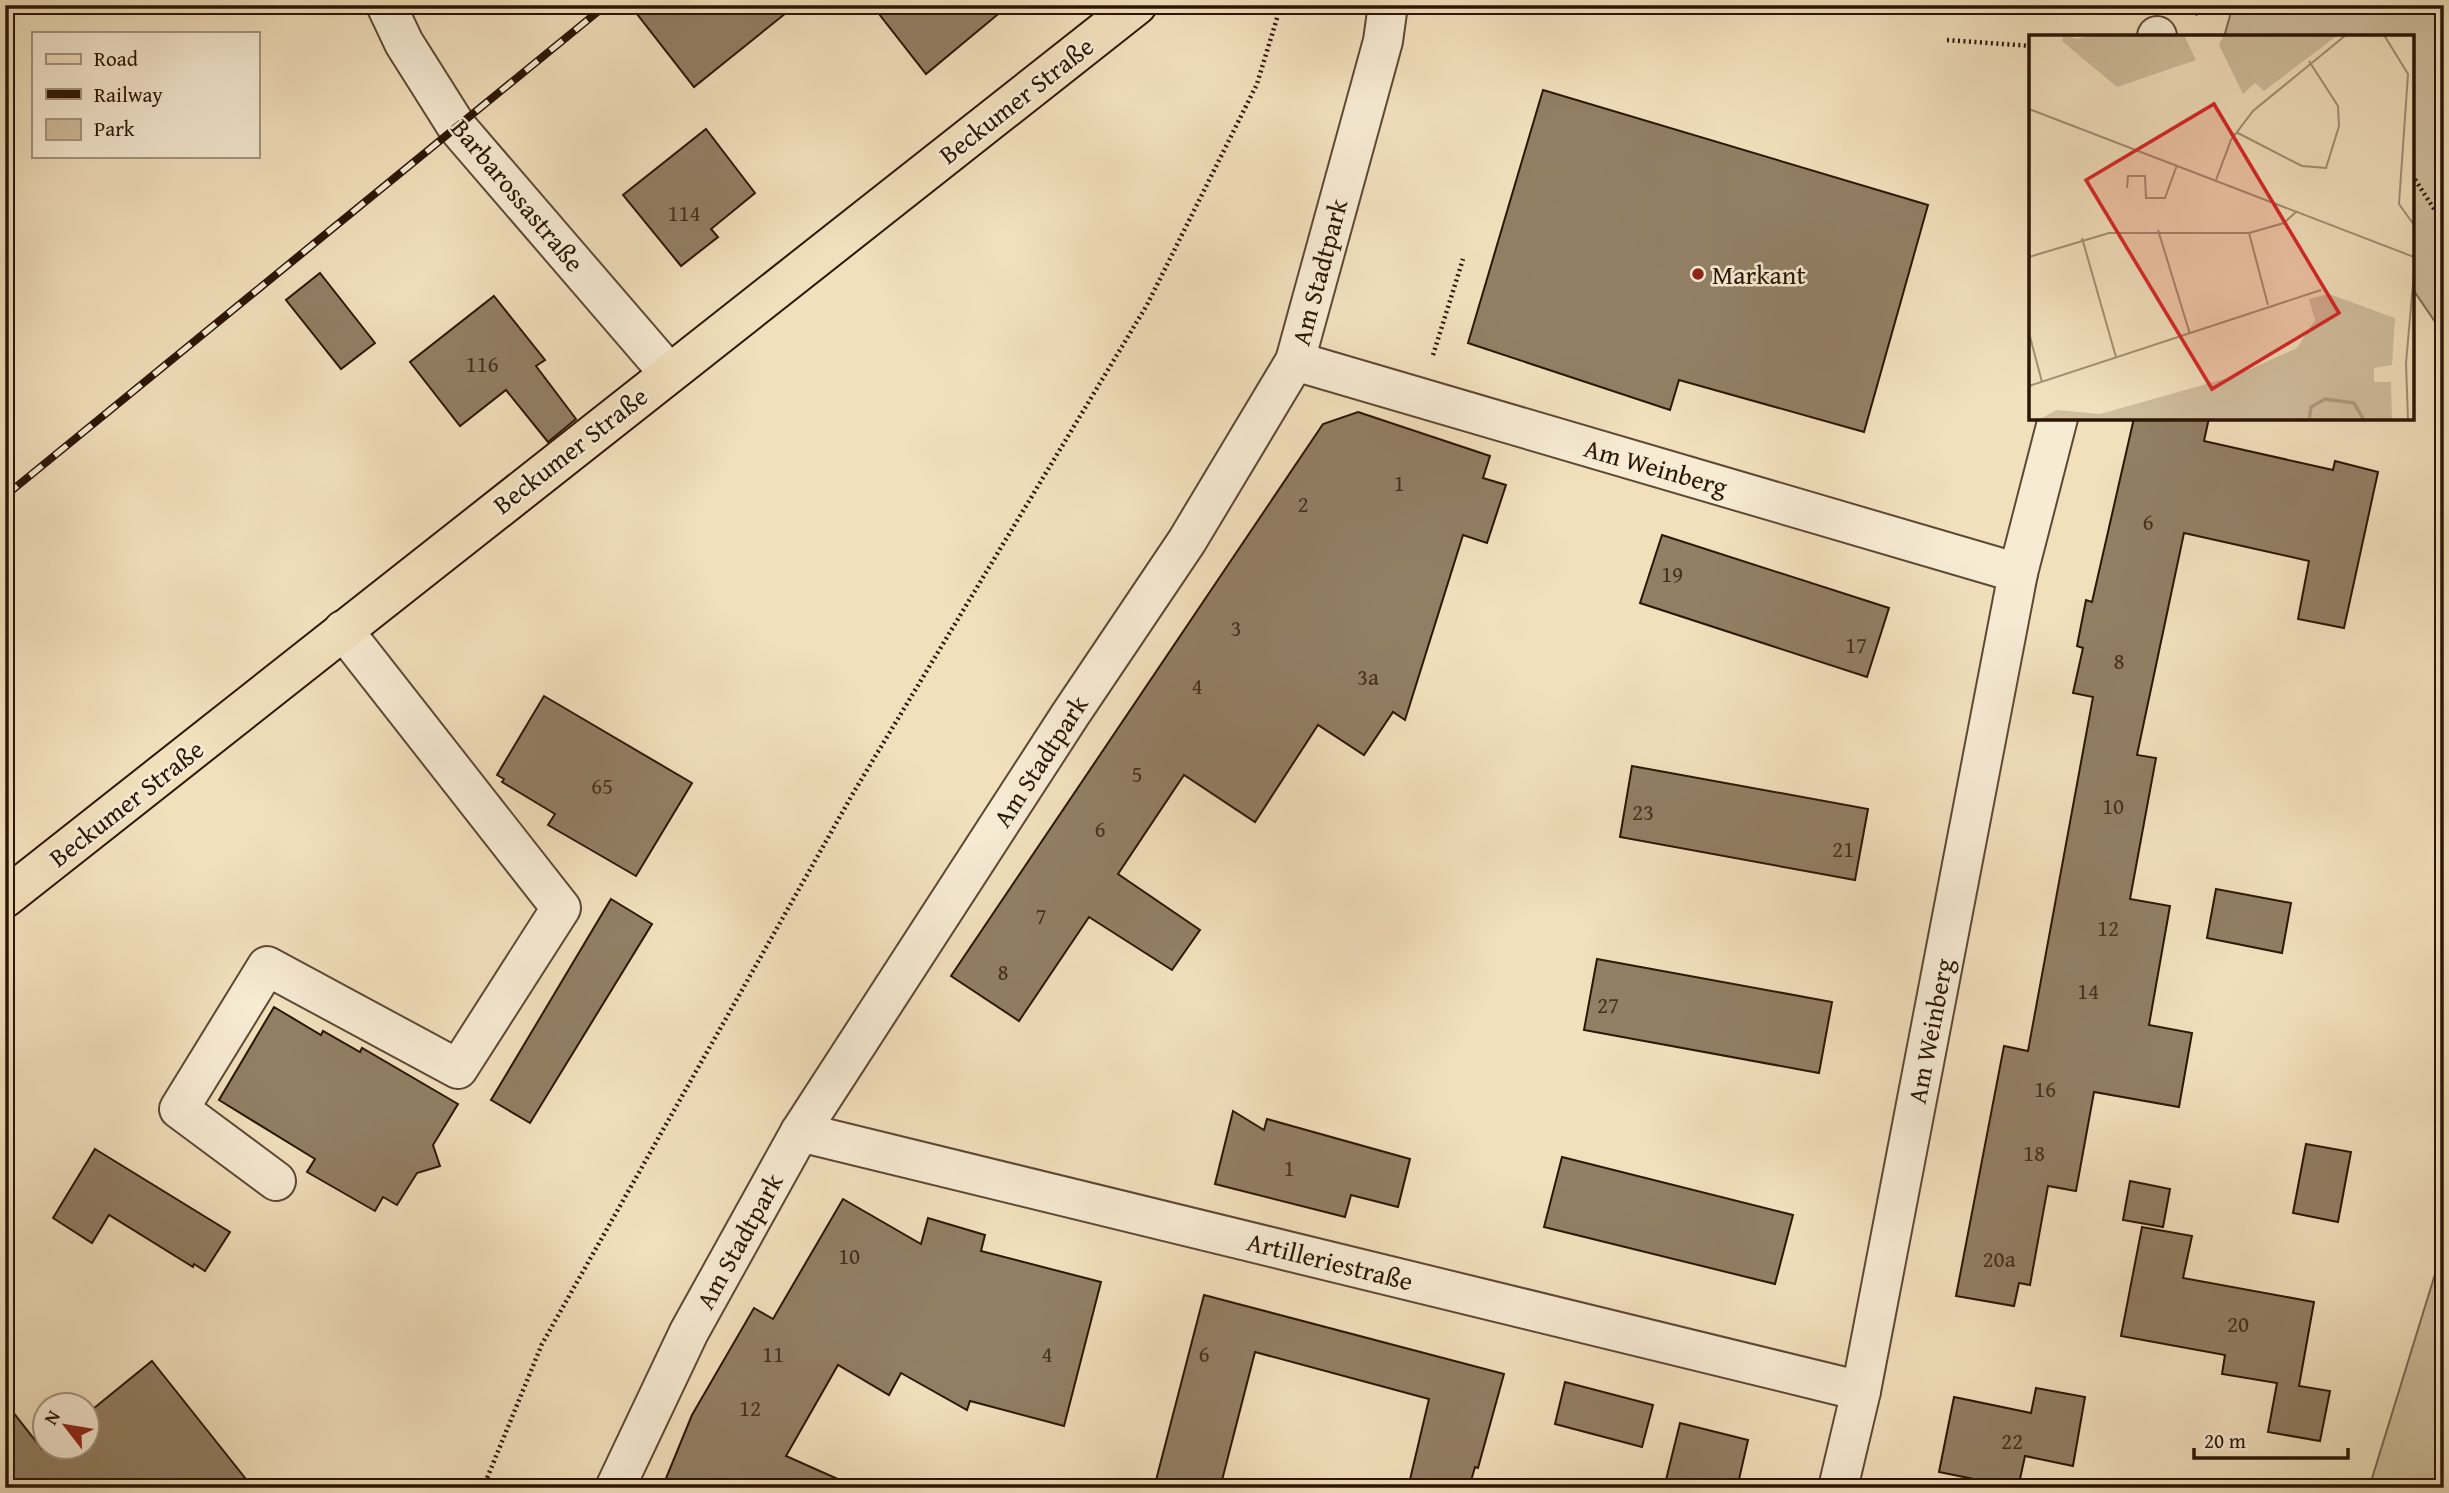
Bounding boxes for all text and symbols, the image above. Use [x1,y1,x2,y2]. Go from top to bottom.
street label: Beckumer Straße [930,27,1102,173]
legend [32,32,259,158]
inset map [2029,35,2414,420]
text: Road [94,43,139,74]
text: Railway [94,79,163,110]
street label: Barbarossastraße [442,110,594,280]
text: Park [94,113,135,144]
street label: Am Stadtpark [1281,194,1357,350]
house number: 114 [667,196,701,229]
place label: Markant [1712,255,1806,294]
marker: Markant [1690,266,1706,282]
house number: 116 [465,347,499,380]
street label: Beckumer Straße [484,377,656,523]
street label: Am Weinberg [1580,428,1732,506]
house number: 1 [1393,466,1405,499]
house number: 2 [1297,487,1309,520]
house number: 6 [2142,505,2154,538]
house number: 19 [1661,557,1683,590]
house number: 3 [1230,611,1242,644]
house number: 17 [1845,628,1867,661]
house number: 8 [2113,644,2125,677]
house number: 3a [1357,660,1379,693]
house number: 4 [1191,669,1203,702]
street label: Am Stadtpark [983,687,1098,835]
street label: Beckumer Straße [40,730,212,876]
house number: 5 [1131,757,1143,790]
house number: 65 [591,769,613,802]
house number: 10 [2102,789,2124,822]
house number: 23 [1632,795,1654,828]
house number: 6 [1094,812,1106,845]
house number: 21 [1832,832,1854,865]
house number: 7 [1035,899,1047,932]
house number: 12 [2097,911,2119,944]
house number: 8 [997,955,1009,988]
street label: Am Weinberg [1897,955,1963,1107]
house number: 14 [2077,974,2099,1007]
house number: 27 [1597,988,1619,1021]
house number: 16 [2034,1072,2056,1105]
house number: 18 [2023,1136,2045,1169]
house number: 1 [1283,1151,1295,1184]
street label: Am Stadtpark [686,1165,793,1316]
street label: Artilleriestraße [1243,1222,1417,1300]
house number: 10 [838,1239,860,1272]
house number: 20a [1982,1242,2016,1275]
house number: 20 [2227,1307,2249,1340]
house number: 11 [762,1337,784,1370]
house number: 4 [1041,1337,1053,1370]
house number: 6 [1198,1337,1210,1370]
house number: 12 [739,1391,761,1424]
north arrow [32,1392,102,1462]
text: N [36,1404,67,1430]
scale bar [2194,1416,2348,1460]
house number: 22 [2001,1424,2023,1457]
text: 20 m [2204,1425,2246,1456]

